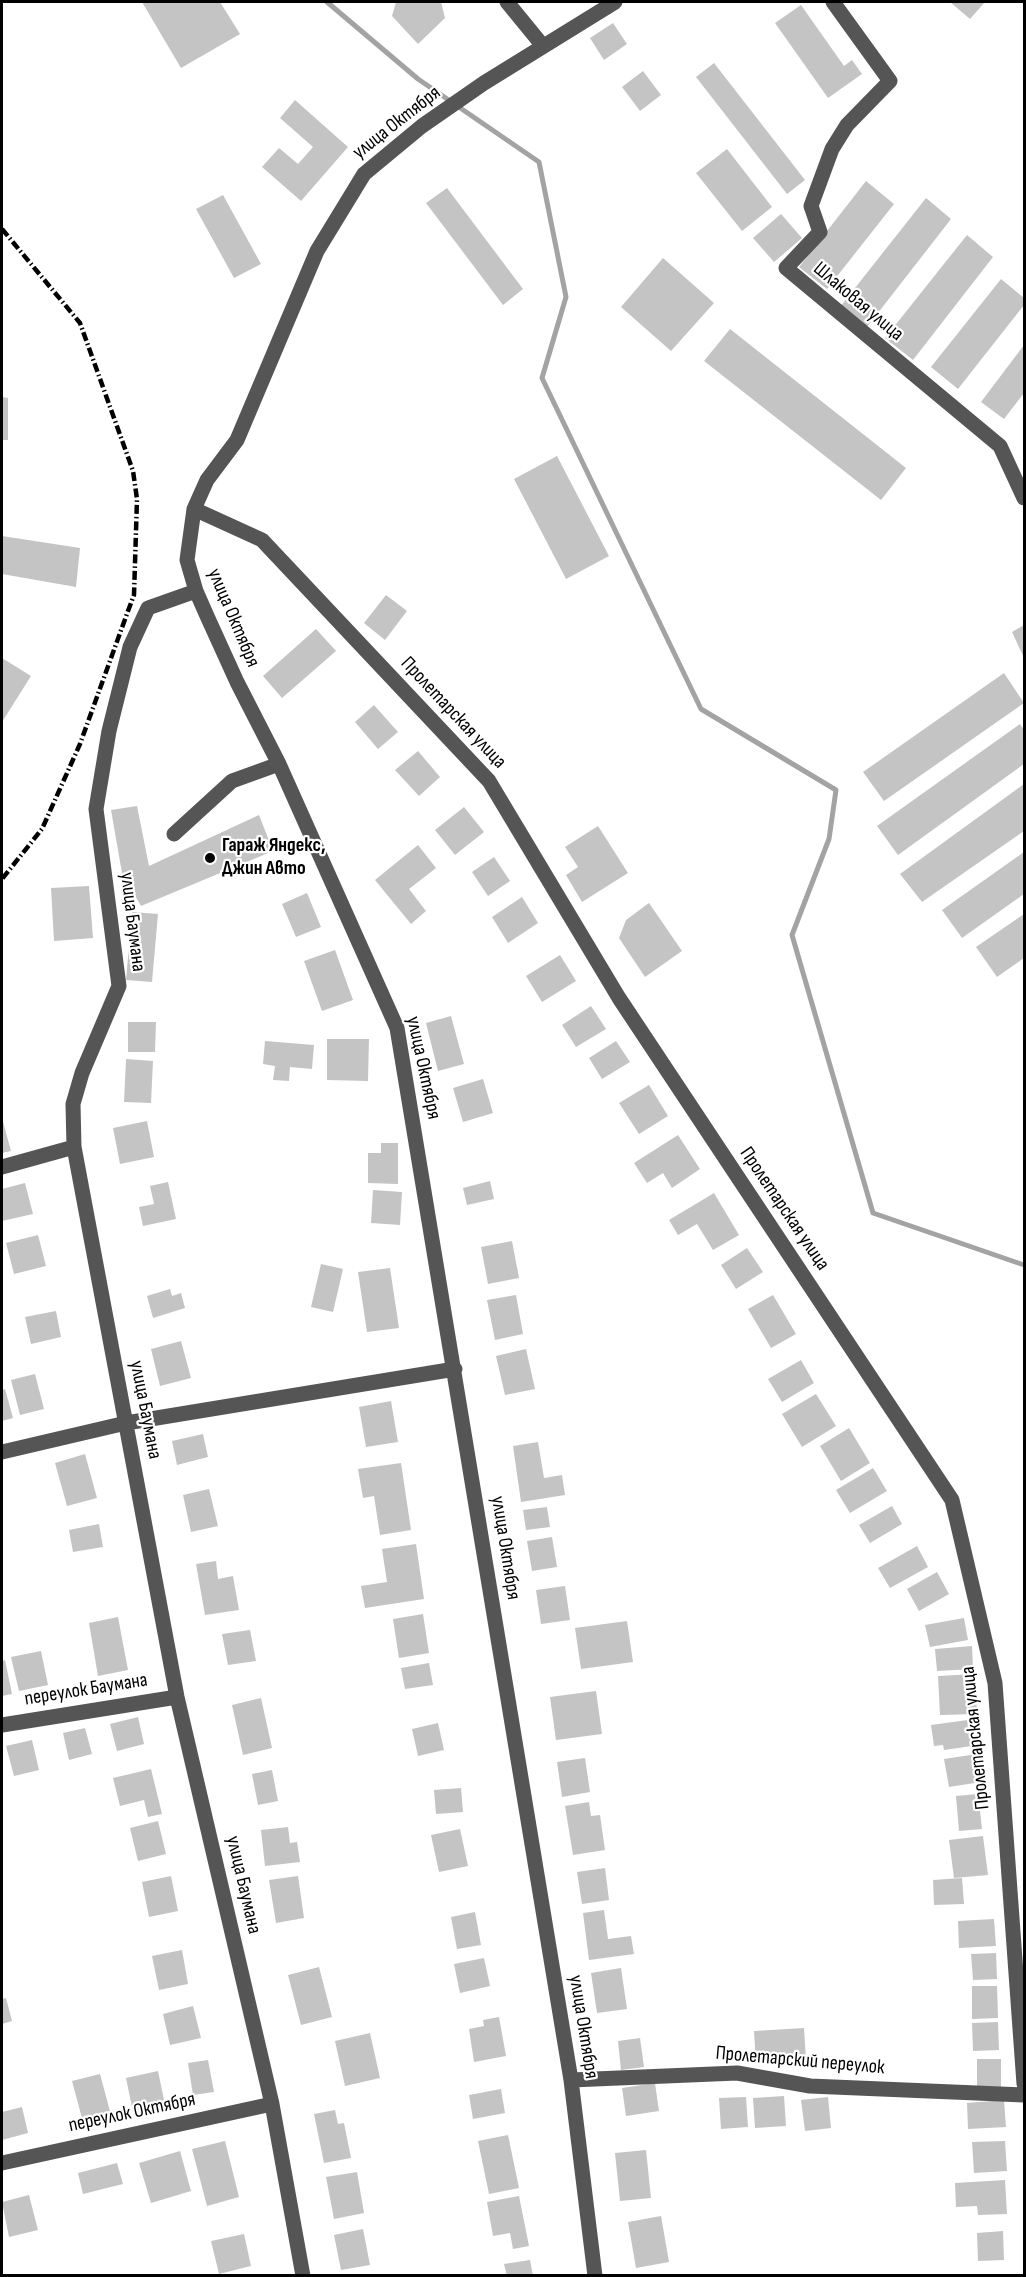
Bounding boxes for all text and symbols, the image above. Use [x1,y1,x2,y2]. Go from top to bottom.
street label: улица Октября [348,81,446,165]
street label: Шлаковая улица [808,257,908,347]
street label: улица Октября [201,565,265,671]
street label: Пролетарская улица [395,652,511,774]
place label: Гараж Яндекс, Джин Авто [222,834,326,881]
marker: Гараж Яндекс, Джин Авто [203,851,217,865]
street label: улица Баумана [114,871,150,973]
street label: улица Октября [400,1014,446,1122]
street label: Пролетарская улица [734,1143,834,1275]
street label: улица Баумана [124,1359,166,1461]
street label: улица Октября [485,1494,525,1602]
street label: Пролетарская улица [957,1665,995,1811]
street label: переулок Баумана [23,1668,149,1712]
street label: улица Баумана [220,1834,266,1936]
street label: улица Октября [563,1973,603,2081]
street label: Пролетарский переулок [715,2042,885,2080]
street label: переулок Октября [66,2088,198,2138]

